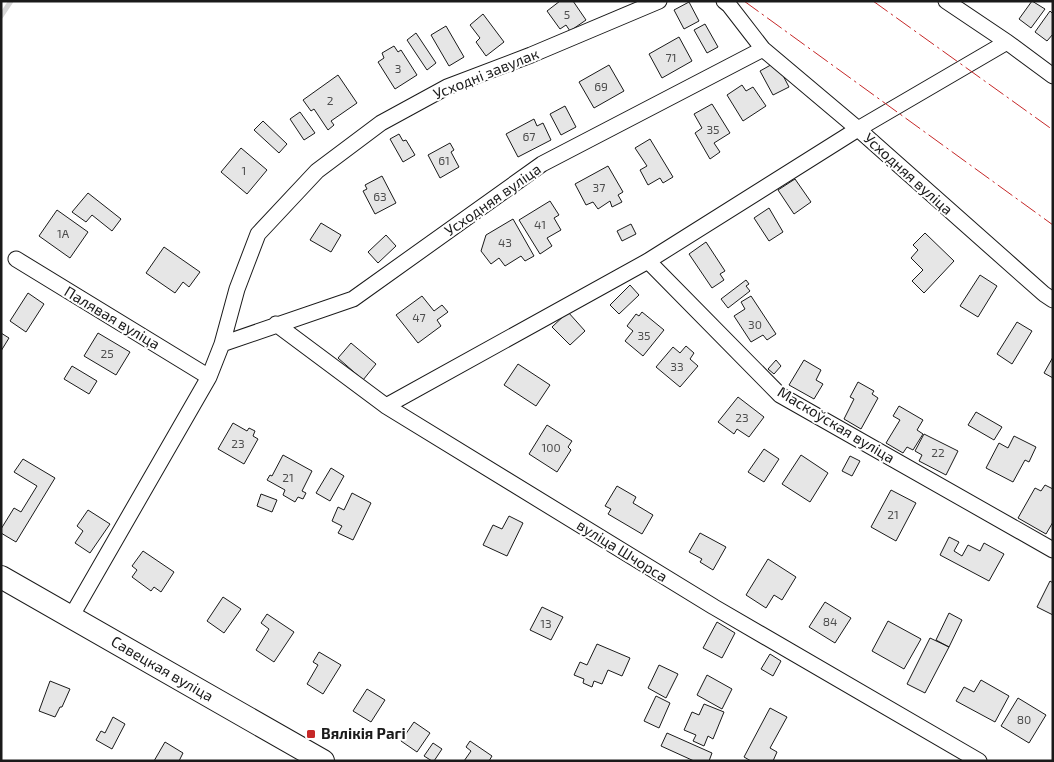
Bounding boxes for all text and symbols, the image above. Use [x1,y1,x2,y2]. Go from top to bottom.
house number: 5 [564,7,570,21]
street label: Усходні завулак [430,44,541,103]
house number: 71 [666,50,676,64]
house number: 3 [395,61,401,75]
house number: 69 [594,79,608,93]
house number: 2 [327,93,334,107]
house number: 35 [706,122,720,136]
house number: 67 [522,129,536,143]
street label: Усходняя вуліца [860,129,957,219]
house number: 61 [438,153,450,167]
street label: Усходняя вуліца [441,159,545,240]
house number: 1 [242,163,246,177]
house number: 37 [593,180,605,194]
house number: 63 [373,189,387,203]
house number: 41 [534,217,546,231]
house number: 1А [57,226,70,240]
house number: 43 [498,235,512,249]
street label: Палявая вуліца [61,282,163,354]
house number: 47 [412,310,426,324]
house number: 30 [748,317,762,331]
house number: 35 [637,328,651,342]
house number: 25 [100,346,114,360]
house number: 33 [670,359,684,373]
street label: Маскоўская вуліца [774,382,898,467]
house number: 23 [735,410,749,424]
house number: 23 [231,436,245,450]
house number: 100 [541,440,561,454]
house number: 22 [931,445,945,459]
house number: 21 [282,470,294,484]
house number: 21 [887,507,899,521]
street label: вуліца Шчорса [573,515,671,586]
house number: 84 [823,614,837,628]
house number: 13 [540,616,552,630]
street label: Савецкая вуліца [108,632,217,706]
house number: 80 [1017,712,1031,726]
place label: Вялікія Рагі [321,724,406,742]
marker: Вялікія Рагі [305,728,317,740]

